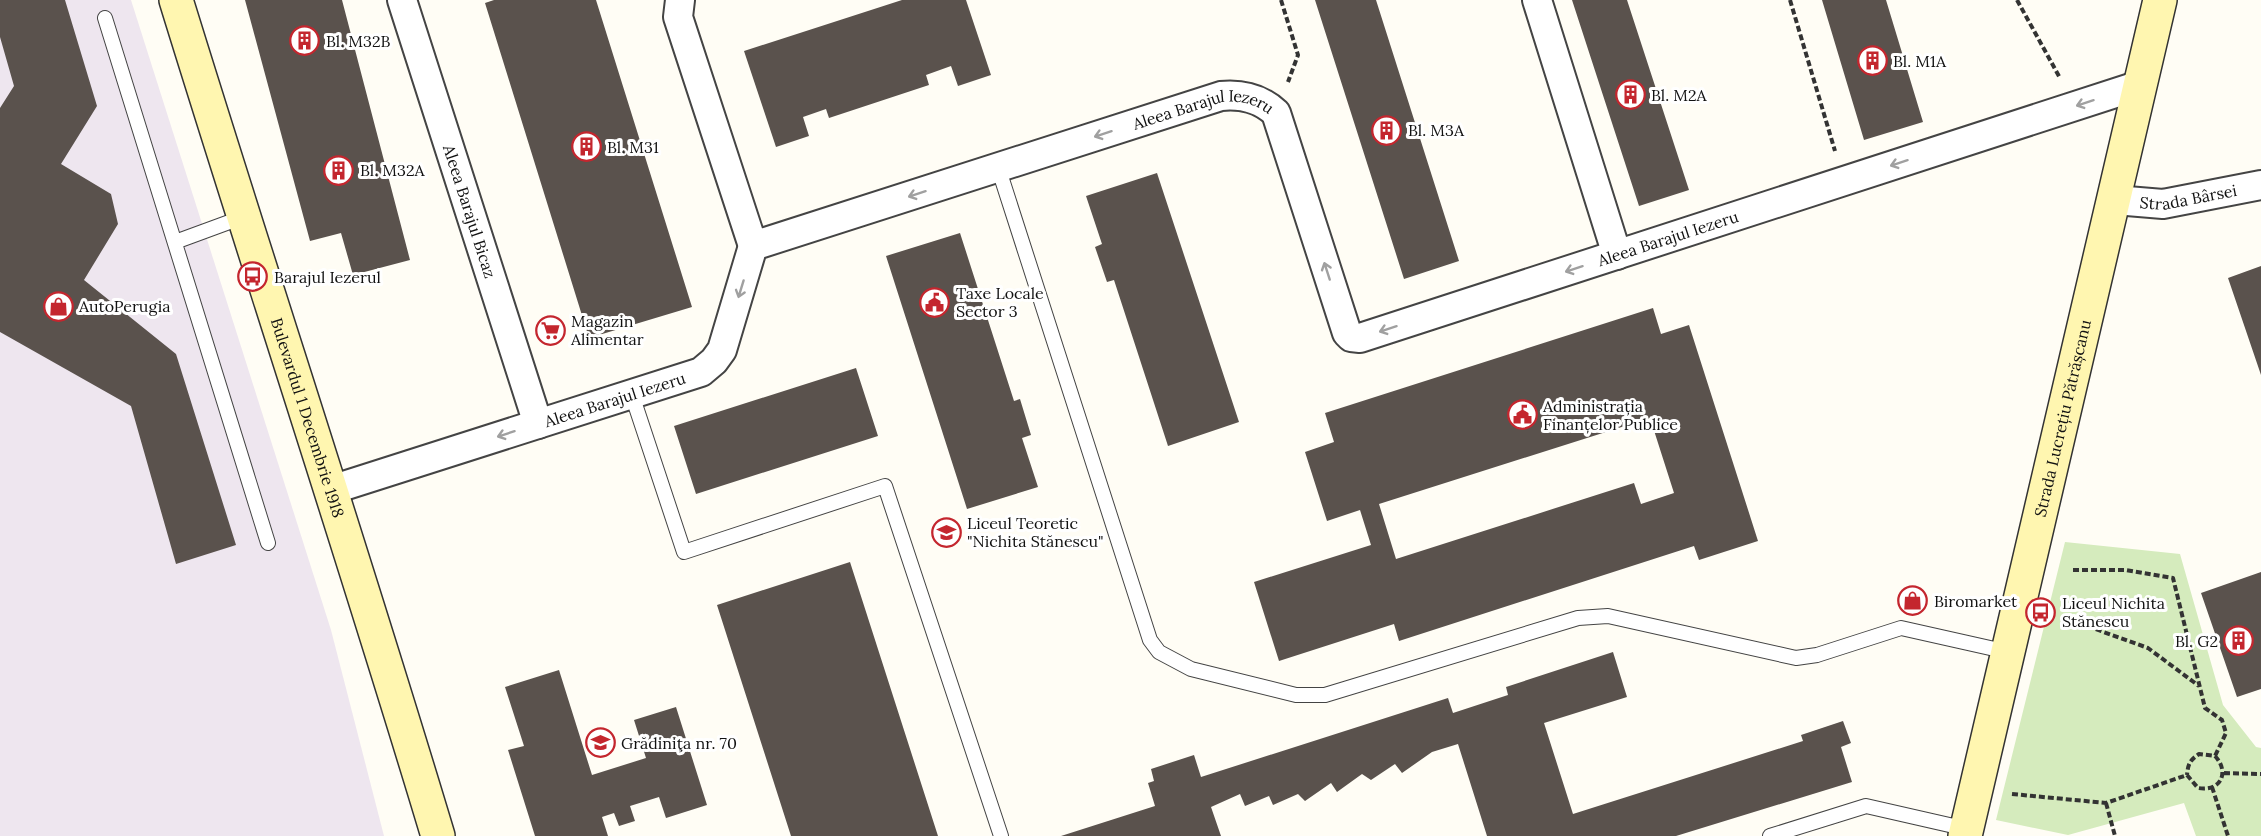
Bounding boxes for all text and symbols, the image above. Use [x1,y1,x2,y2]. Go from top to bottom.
building icon: Bl. M32B [289,25,321,57]
place label: Bl. M32B [326,31,390,51]
building icon: Bl. M1A [1856,45,1888,77]
place label: Bl. M1A [1893,51,1947,71]
building icon: Bl. M2A [1614,79,1646,111]
street label: Aleea Barajul Iezeru [1129,85,1278,134]
place label: Bl. M2A [1651,85,1708,105]
one-way arrow [2076,98,2095,109]
building icon: Bl. M3A [1371,114,1403,146]
place label: Bl. M3A [1408,120,1465,140]
one-way arrow [1094,129,1113,140]
building icon: Bl. M31 [570,131,602,163]
place label: Bl. M31 [607,137,659,157]
street label: Aleea Barajul Bicaz [439,141,501,281]
building icon: Bl. M32A [323,154,355,186]
one-way arrow [1890,159,1909,170]
place label: Bl. M32A [360,160,425,180]
street label: Strada Bârsei [2139,180,2238,214]
one-way arrow [908,189,927,200]
street label: Aleea Barajul Iezeru [1594,206,1741,271]
bus stop icon: Barajul Iezerul [237,261,269,293]
one-way arrow [1321,262,1332,281]
one-way arrow [1565,264,1584,275]
place label: Barajul Iezerul [274,267,381,287]
one-way arrow [735,279,746,298]
place label: Taxe Locale Sector 3 [956,283,1044,321]
public building icon: Taxe Locale Sector 3 [919,286,951,318]
shop icon: AutoPerugia [42,290,74,322]
place label: AutoPerugia [78,296,170,316]
place label: Magazin Alimentar [570,311,644,349]
supermarket icon: Magazin Alimentar [534,314,566,346]
street label: Bulevardul 1 Decembrie 1918 [267,315,349,520]
street label: Strada Lucrețiu Pătrășcanu [2030,317,2095,519]
one-way arrow [1379,324,1398,335]
street label: Aleea Barajul Iezeru [541,368,688,432]
place label: Administrația Finanțelor Publice [1542,396,1678,434]
public building icon: Administrația Finanțelor Publice [1506,399,1538,431]
one-way arrow [497,430,516,441]
place label: Liceul Teoretic "Nichita Stănescu" [967,513,1104,551]
school or university icon: Liceul Teoretic "Nichita Stănescu" [930,516,962,548]
shop icon: Biromarket [1897,585,1929,617]
place label: Biromarket [1934,591,2018,611]
place label: Liceul Nichita Stănescu [2062,593,2165,631]
bus stop icon: Liceul Nichita Stănescu [2025,596,2057,628]
building icon: Bl. G2 [2223,625,2255,657]
place label: Bl. G2 [2175,631,2218,651]
school or university icon: Grădiniţa nr. 70 [584,727,616,759]
place label: Grădiniţa nr. 70 [621,733,737,753]

